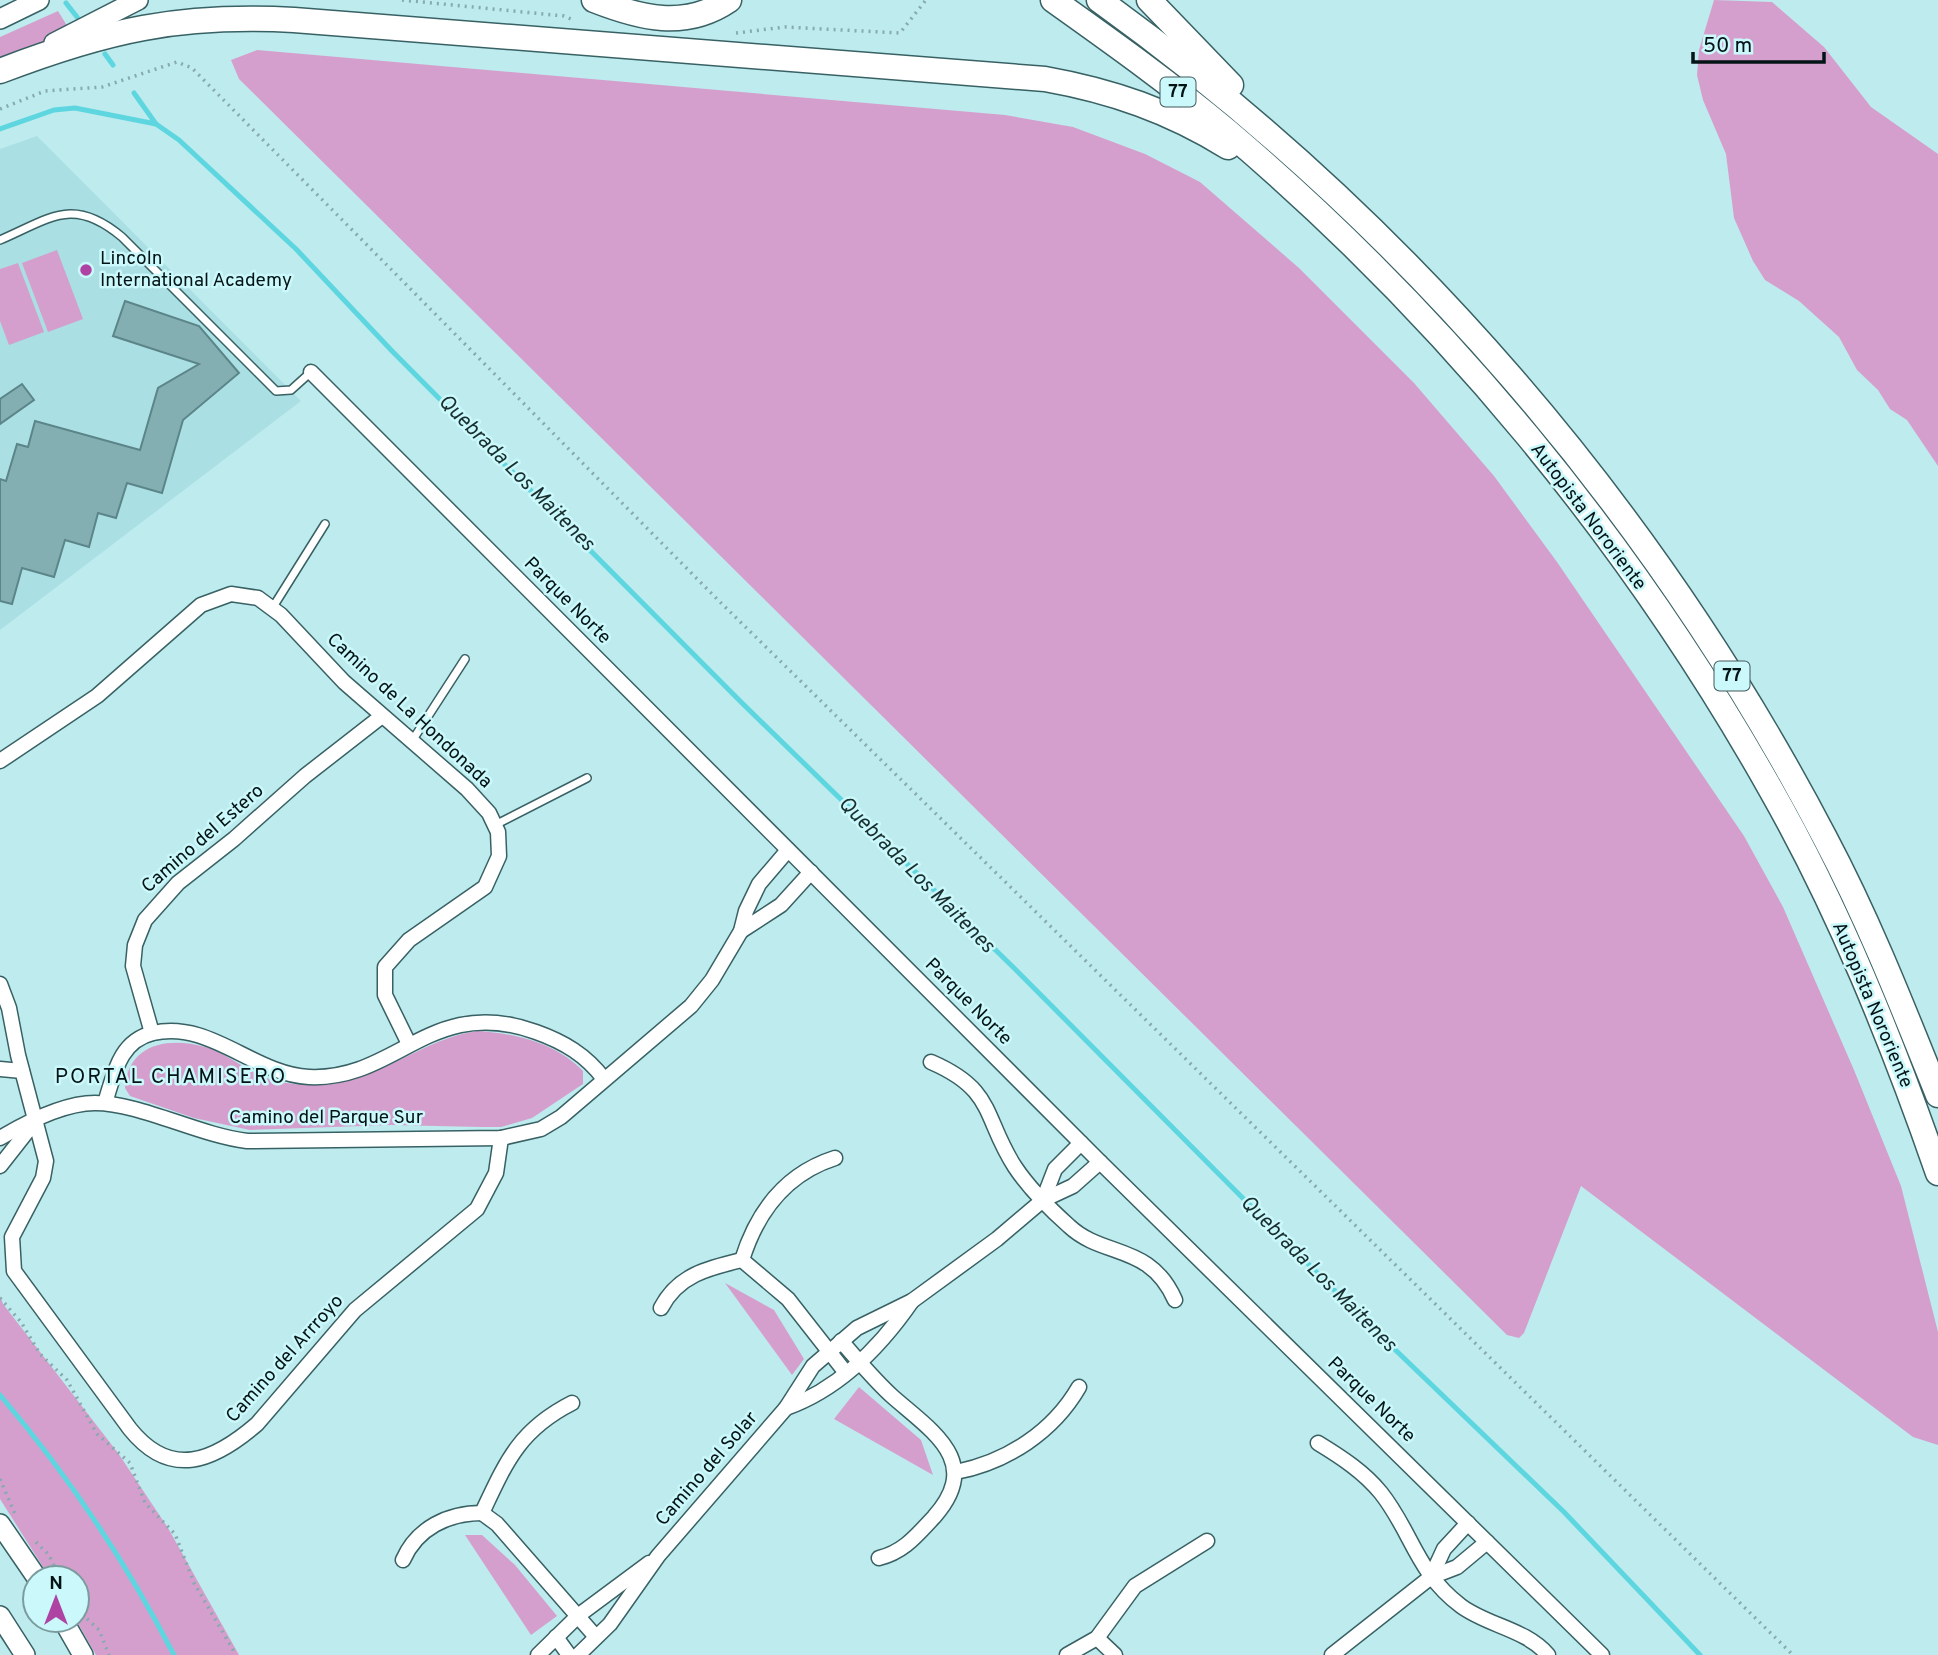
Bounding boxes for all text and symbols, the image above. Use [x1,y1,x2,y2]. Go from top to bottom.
scale bar [1693,21,1824,65]
text: 50 m [1703,33,1752,60]
road number: 77 [1160,78,1196,106]
place label: Lincoln International Academy [100,247,292,293]
marker: Lincoln International Academy [78,262,94,278]
water label: Quebrada Los Maitenes [432,389,601,558]
street label: Autopista Nororiente [1525,439,1651,595]
street label: Parque Norte [518,552,616,650]
street label: Camino de La Hondonada [321,628,497,794]
road number: 77 [1714,662,1750,690]
street label: Camino del Estero [137,779,269,899]
water label: Quebrada Los Maitenes [832,791,1001,960]
street label: Autopista Nororiente [1826,918,1918,1092]
street label: Parque Norte [919,953,1017,1051]
district label: PORTAL CHAMISERO [55,1064,287,1091]
street label: Camino del Parque Sur [229,1106,424,1130]
water label: Quebrada Los Maitenes [1234,1190,1403,1359]
street label: Camino del Arrroyo [221,1290,349,1428]
street label: Parque Norte [1322,1352,1420,1448]
street label: Camino del Solar [651,1406,764,1531]
north arrow [21,1564,91,1634]
text: N [49,1572,63,1596]

